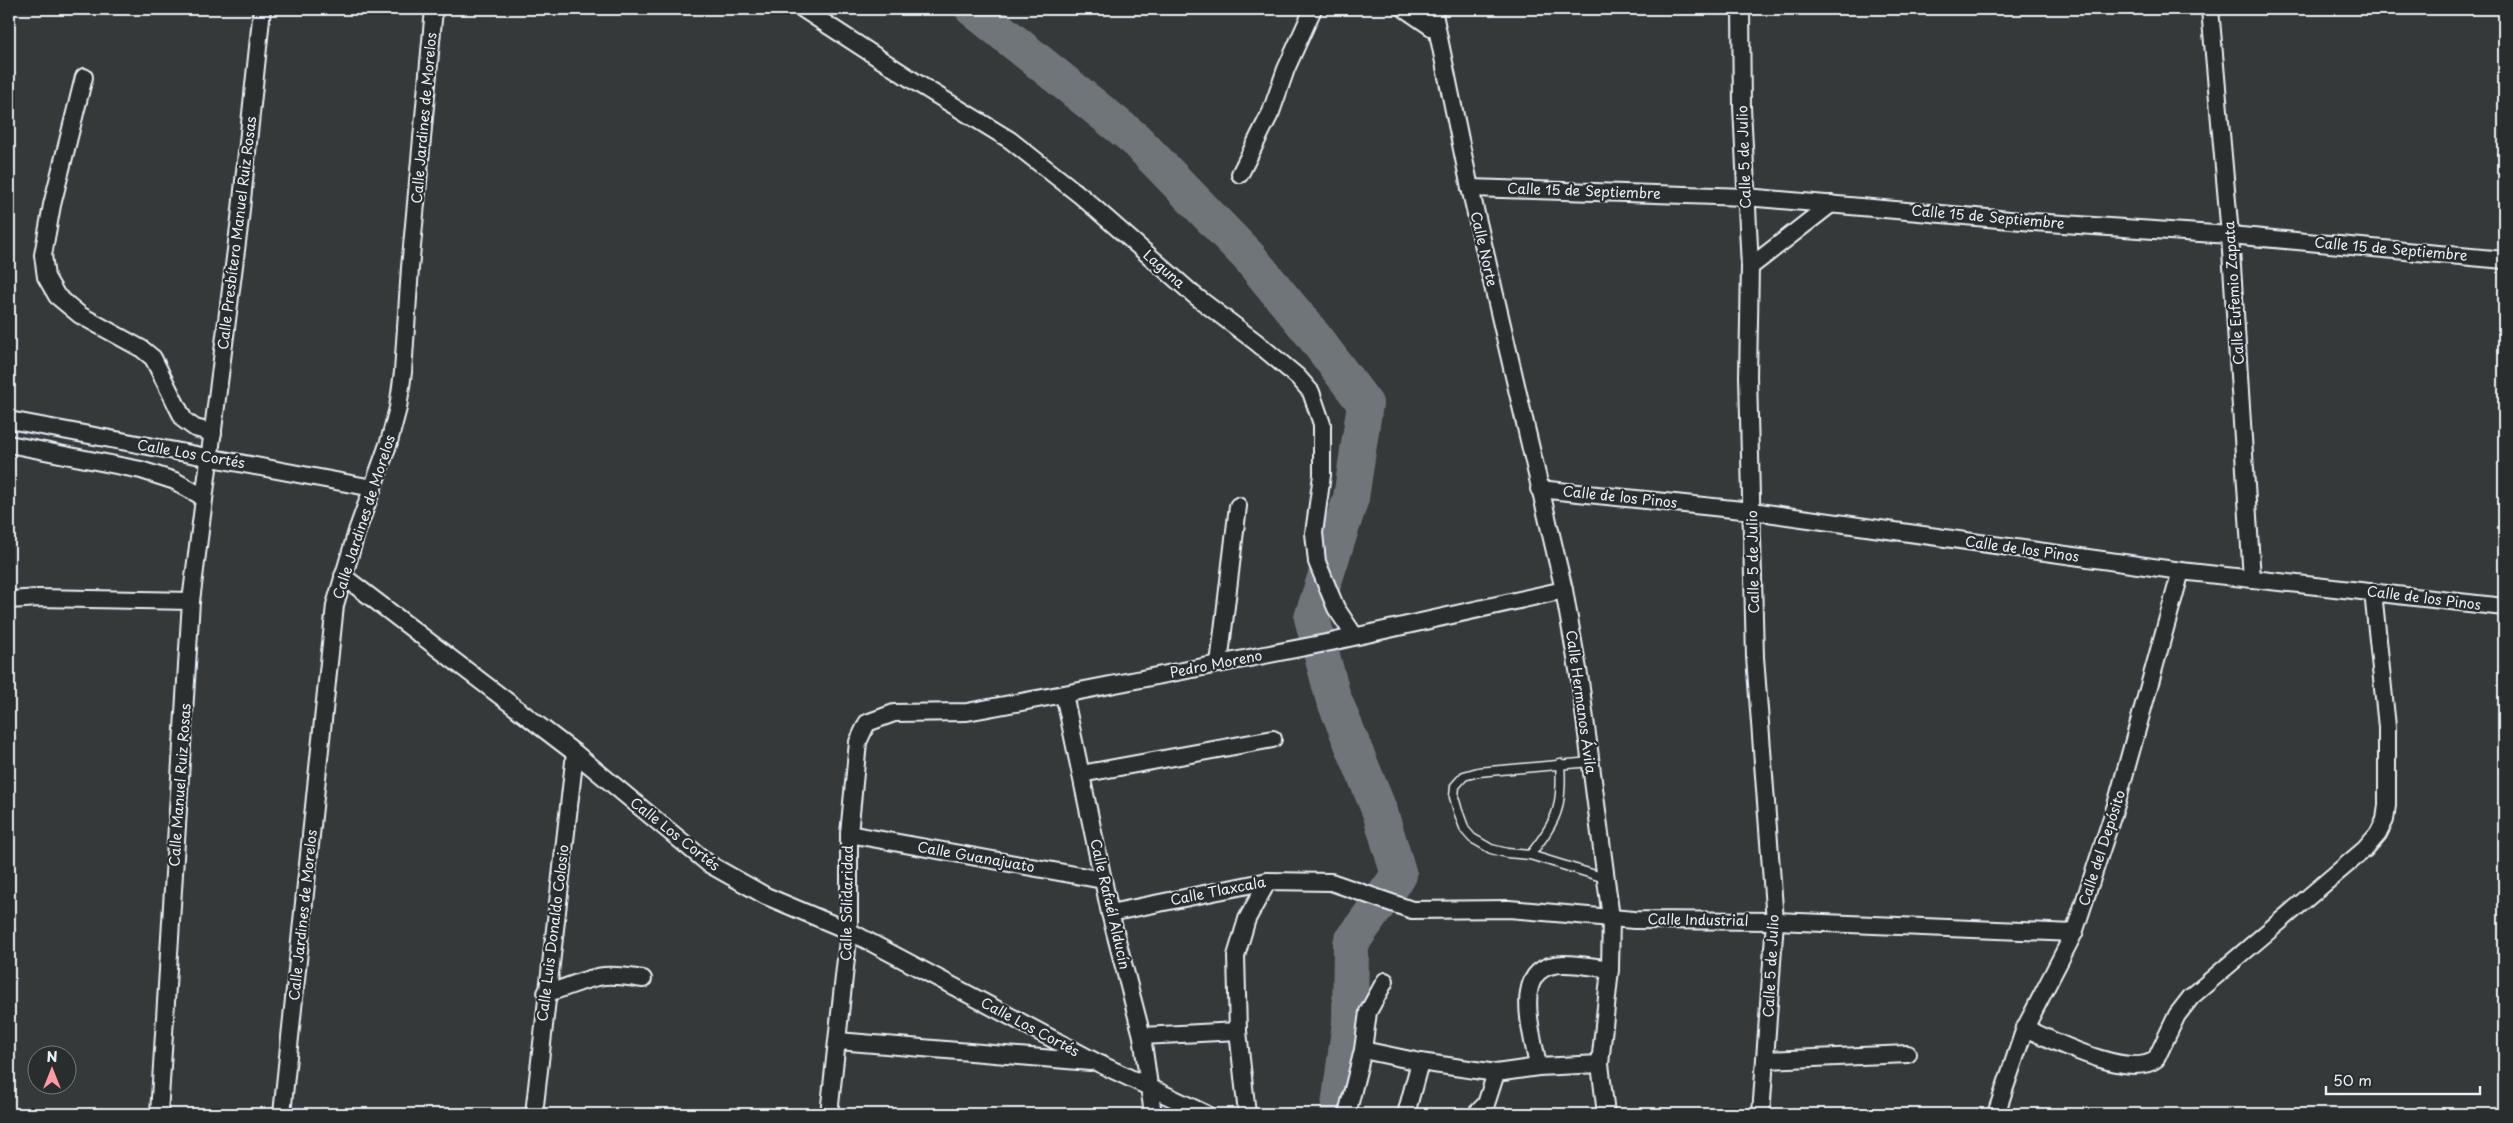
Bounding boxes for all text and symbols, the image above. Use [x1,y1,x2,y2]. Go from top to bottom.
street label: Calle Jardines de Morelos [406,31,441,204]
street label: Calle 5 de Julio [1731,105,1756,209]
street label: Calle Presbítero Manuel Ruiz Rosas [212,115,261,351]
street label: Calle 15 de Septiembre [1507,177,1662,204]
street label: Calle 15 de Septiembre [1910,199,2066,234]
street label: Calle Norte [1466,209,1503,288]
street label: Calle Eufemio Zapata [2218,220,2249,366]
street label: Calle 15 de Septiembre [2313,231,2469,266]
street label: Laguna [1139,244,1190,293]
street label: Calle Jardines de Morelos [327,432,400,602]
street label: Calle Los Cortés [136,434,247,473]
street label: Calle de los Pinos [1562,480,1678,513]
street label: Calle 5 de Julio [1741,510,1764,614]
street label: Calle de los Pinos [1964,530,2080,567]
street label: Calle de los Pinos [2366,580,2482,615]
street label: Calle Hermanos Ávila [1561,629,1602,775]
street label: Pedro Moreno [1168,644,1264,683]
street label: Calle Manuel Ruiz Rosas [163,703,196,867]
street label: Calle del Depósito [2073,787,2130,908]
street label: Calle Los Cortés [626,792,725,875]
street label: Calle Jardines de Morelos [283,828,322,1002]
street label: Calle Guanajuato [916,836,1037,877]
street label: Calle Rafaél Alducín [1085,837,1136,971]
street label: Calle Luis Donaldo Colosio [531,843,574,1023]
street label: Calle Solidaridad [835,845,858,961]
street label: Calle Tlaxcala [1168,871,1268,910]
street label: Calle Industrial [1647,908,1749,931]
street label: Calle 5 de Julio [1757,914,1784,1018]
street label: Calle Los Cortés [977,992,1083,1061]
north arrow [28,1046,78,1096]
text: N [46,1046,58,1067]
scale bar [2326,1063,2479,1095]
text: 50 m [2333,1068,2372,1091]

